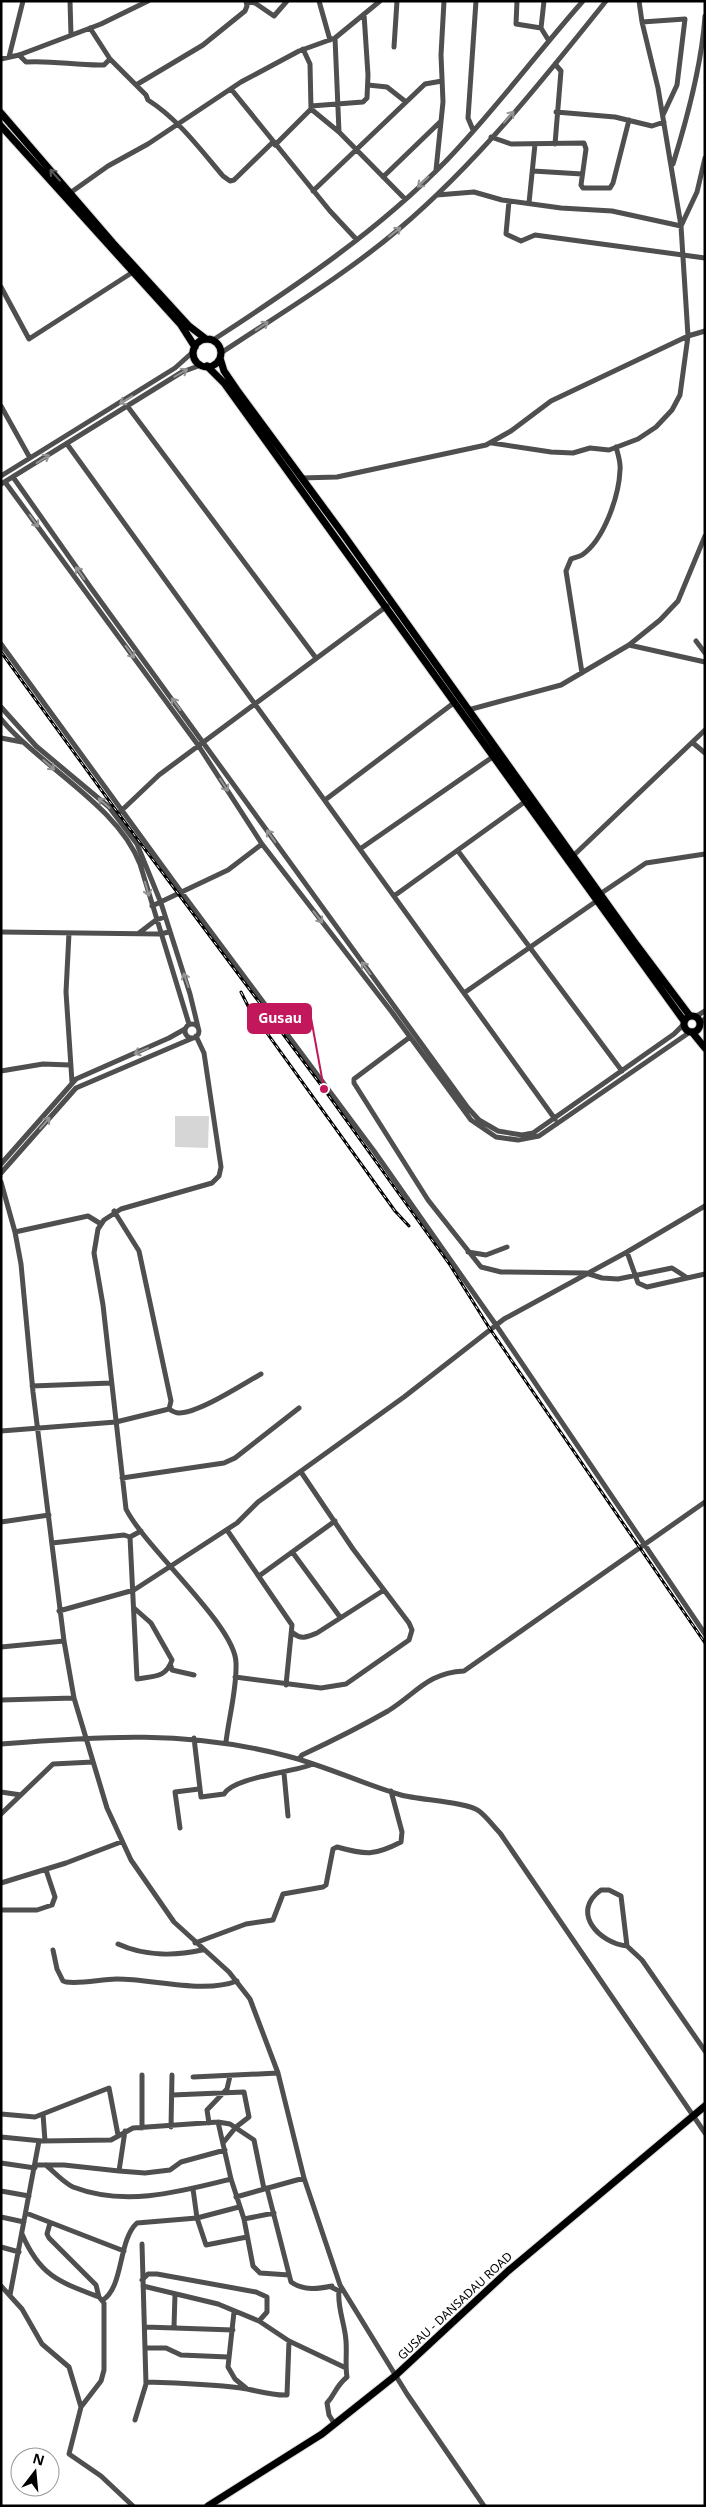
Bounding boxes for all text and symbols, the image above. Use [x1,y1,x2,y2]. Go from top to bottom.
one-way arrow [503,111,515,124]
one-way arrow [49,168,61,181]
one-way arrow [417,176,430,188]
one-way arrow [388,227,401,238]
one-way arrow [255,321,269,331]
one-way arrow [173,368,188,378]
one-way arrow [119,395,133,405]
one-way arrow [35,453,49,463]
one-way arrow [29,514,39,528]
one-way arrow [75,566,85,580]
one-way arrow [125,645,135,659]
one-way arrow [171,697,181,711]
one-way arrow [42,759,55,771]
one-way arrow [219,778,229,792]
one-way arrow [98,798,111,809]
one-way arrow [266,829,276,843]
one-way arrow [143,881,153,897]
one-way arrow [313,910,324,923]
one-way arrow [361,961,371,975]
one-way arrow [180,973,190,989]
callout: Gusau [248,1004,311,1033]
text: Gusau [258,1008,302,1027]
one-way arrow [134,1046,149,1056]
one-way arrow [39,1117,50,1130]
street label: GUSAU - DANSADAU ROAD [394,2248,516,2363]
north arrow [10,2447,60,2497]
text: N [31,2448,47,2470]

